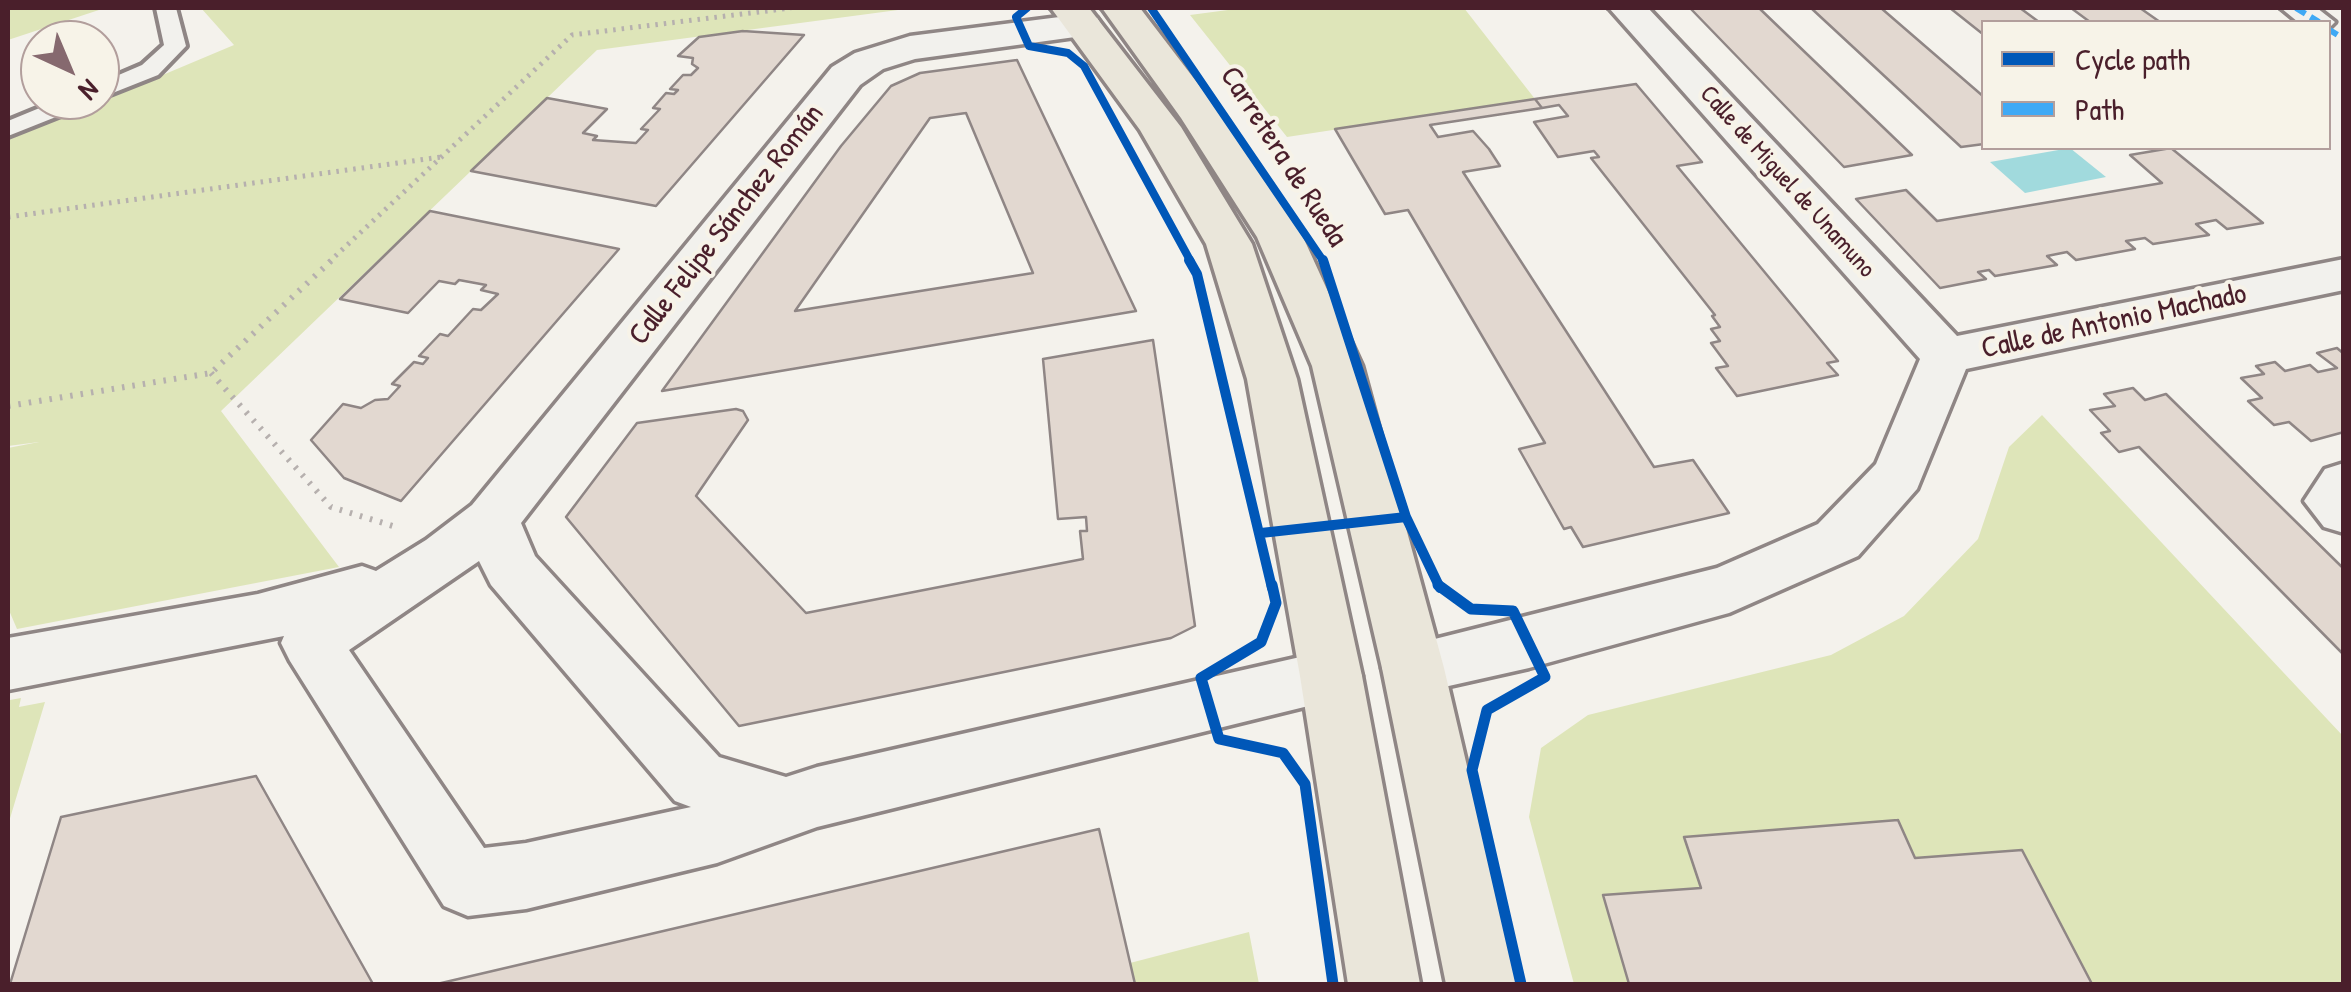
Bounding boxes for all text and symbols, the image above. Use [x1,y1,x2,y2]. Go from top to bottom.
north arrow [20,20,120,120]
legend [1981,20,2331,150]
text: Cycle path [2075,39,2190,79]
street label: Carretera de Rueda [1211,60,1355,254]
text: N [71,71,108,109]
street label: Calle de Miguel de Unamuno [1693,80,1881,284]
text: Path [2075,89,2124,129]
street label: Calle Felipe Sánchez Román [622,97,832,353]
street label: Calle de Antonio Machado [1978,276,2250,368]

